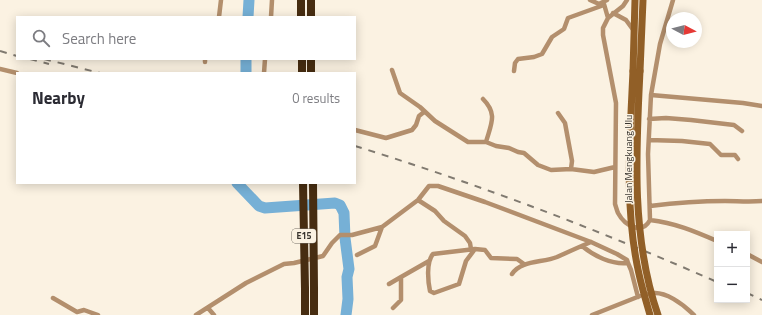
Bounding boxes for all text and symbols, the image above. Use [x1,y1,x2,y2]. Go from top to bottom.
north arrow [666,12,702,48]
search box [16,16,356,60]
icon: search [30,27,52,49]
text: Search here [62,27,136,50]
text: Nearby [32,85,85,111]
text: 0 results [292,88,340,108]
street label: Jalan Mengkuang Ulu [621,115,636,203]
road number: E15 [292,229,316,243]
map controls [714,231,750,303]
button: + [714,231,750,267]
button: − [714,267,750,303]

